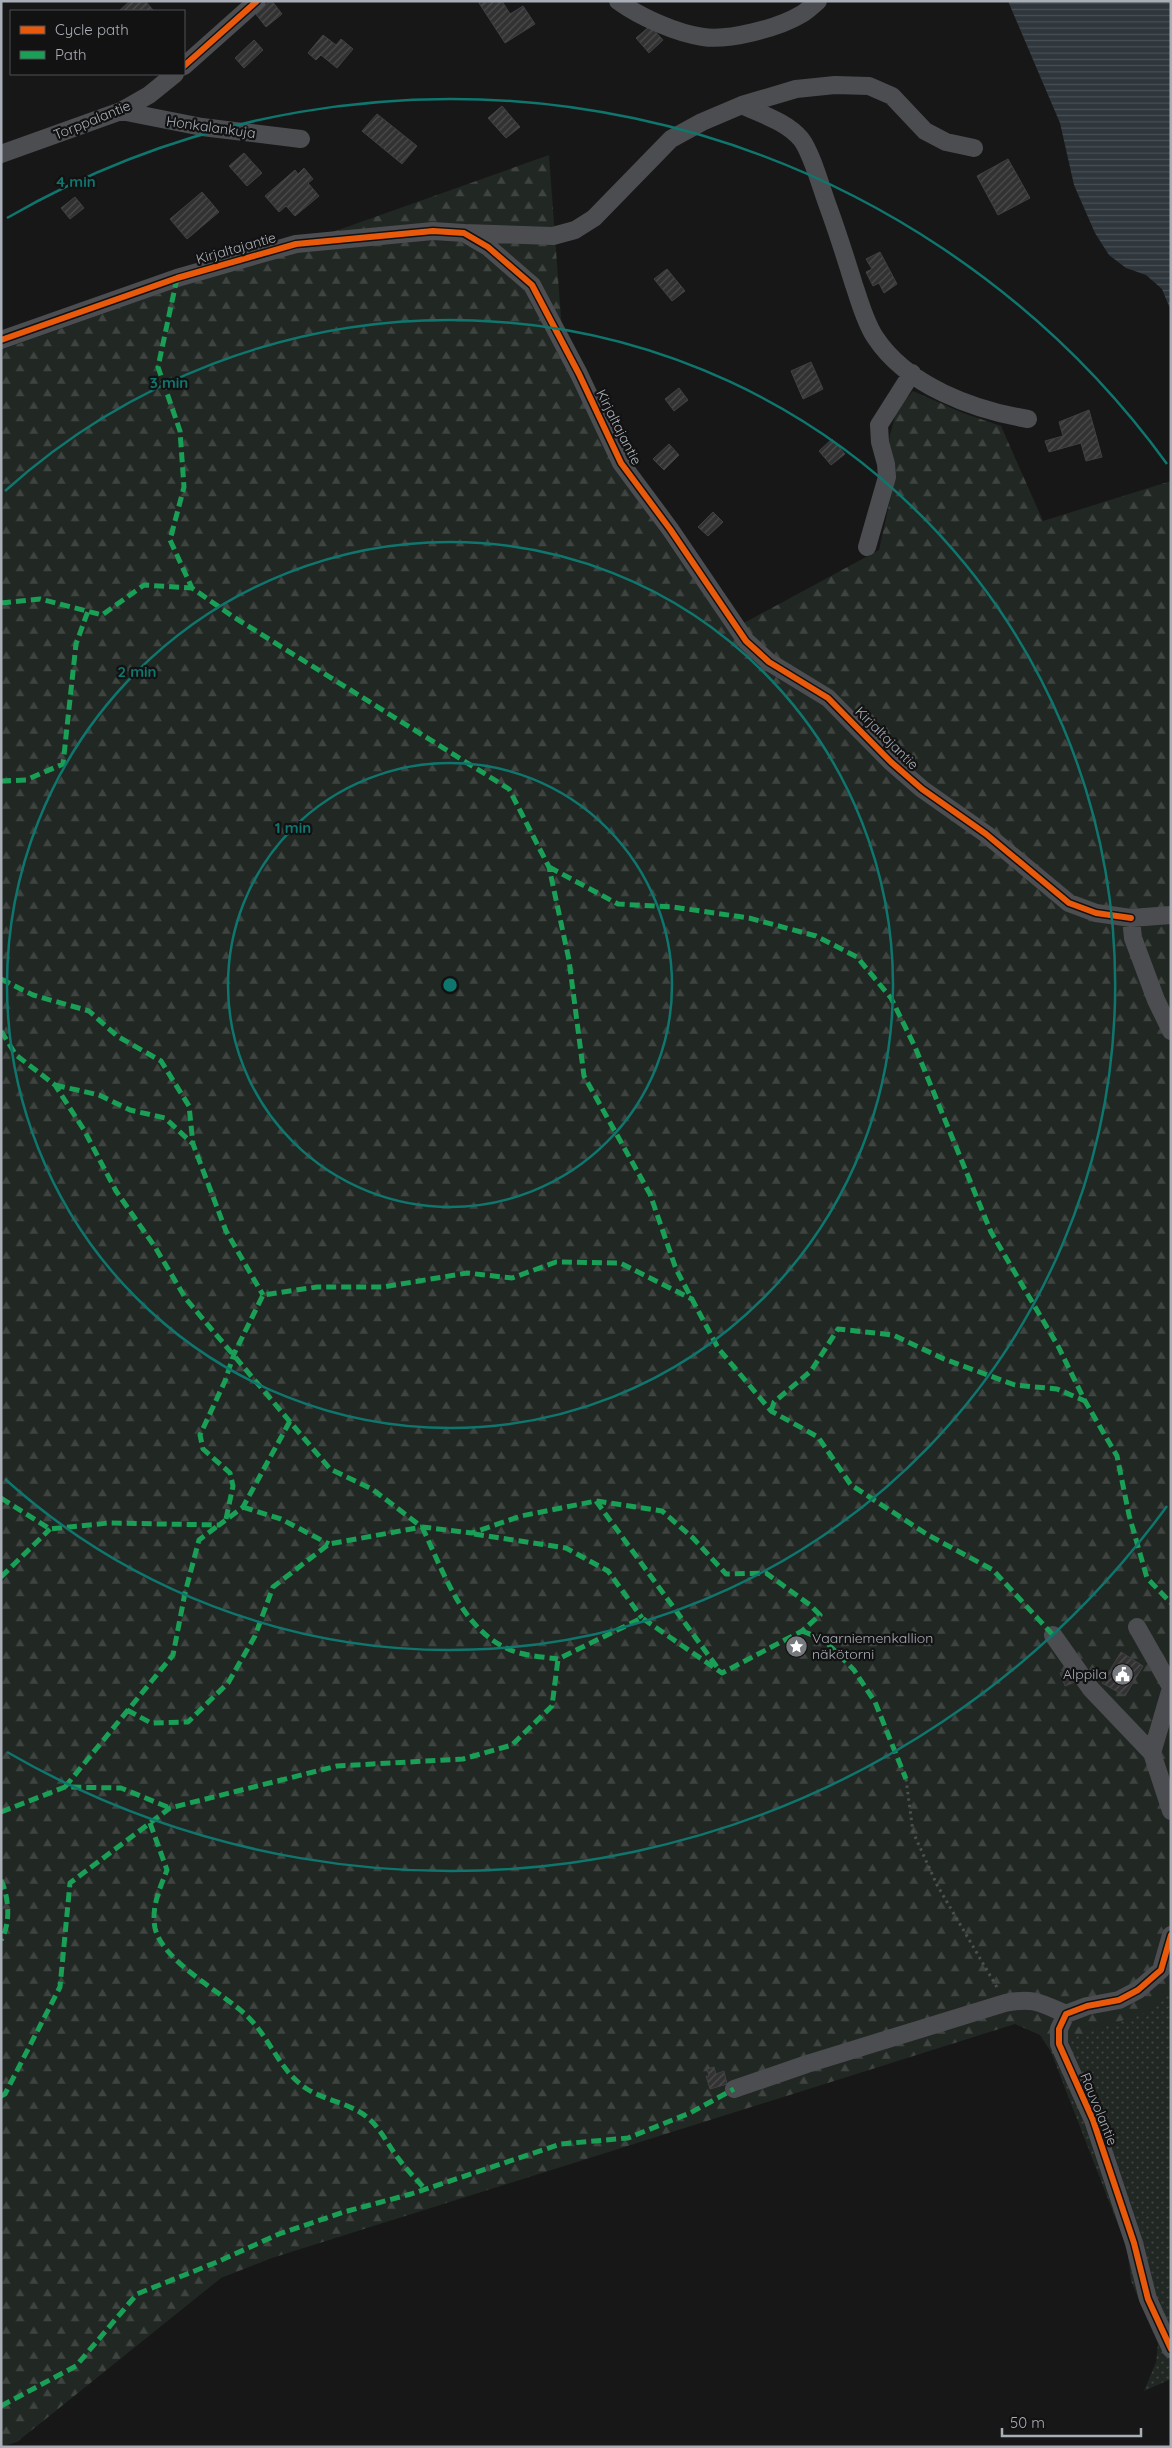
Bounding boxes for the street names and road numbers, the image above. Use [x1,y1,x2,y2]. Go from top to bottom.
street label: Torppalantie [51,96,133,144]
street label: Honkalankuja [165,112,257,142]
street label: Kirjaltajantie [194,228,278,268]
street label: Kirjaltajantie [592,386,646,468]
street label: Kirjaltajantie [852,703,923,774]
street label: Rauvolantie [1076,2070,1122,2148]

